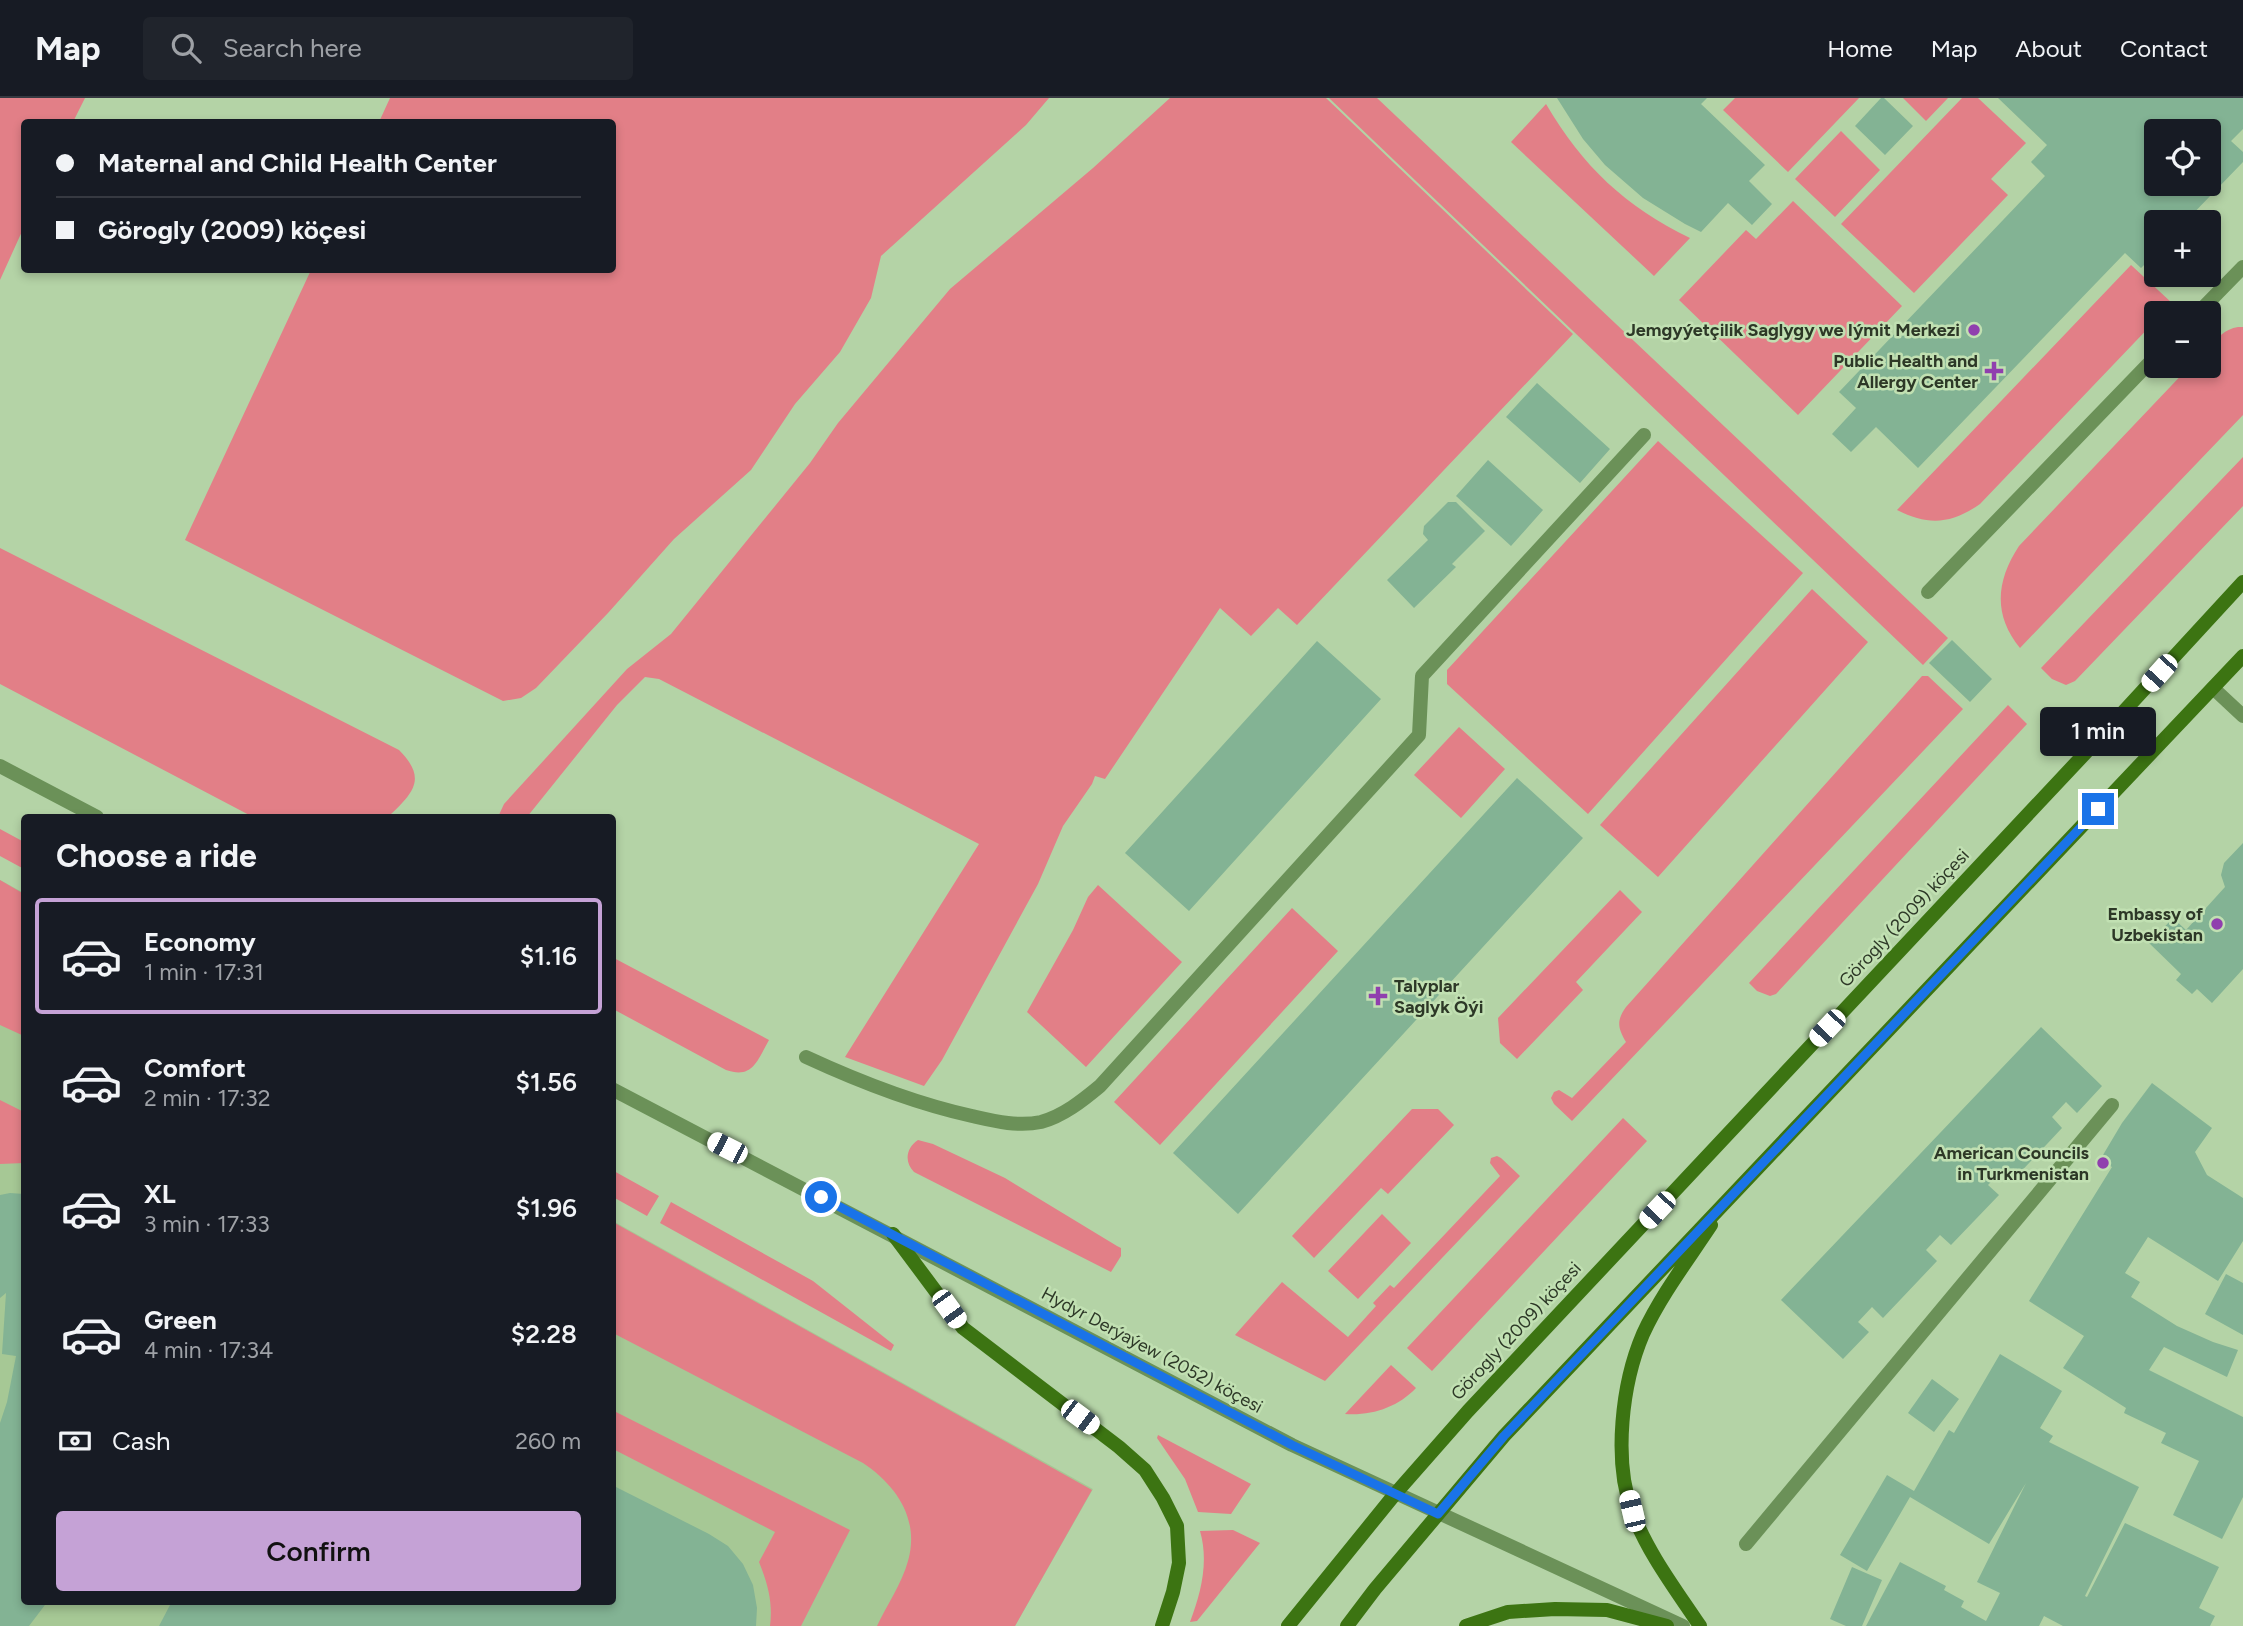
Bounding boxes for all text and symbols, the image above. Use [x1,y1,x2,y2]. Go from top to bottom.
search box [143,17,633,80]
text: Map [35,29,101,68]
icon: search [167,29,205,67]
text: Search here [223,32,362,64]
text: Home [1827,34,1893,63]
text: Map [1931,34,1977,63]
text: About [2015,34,2082,63]
text: Contact [2120,34,2208,63]
map controls [2144,119,2221,378]
button: locate [2144,119,2221,196]
text: Maternal and Child Health Center [98,147,497,179]
button: + [2144,210,2221,287]
text: Görogly (2009) köçesi [98,214,366,246]
button: − [2144,301,2221,378]
place label: Jemgyýetçilik Saglygy we Iýmit Merkezi [1626,319,1960,341]
marker: Jemgyýetçilik Saglygy we Iýmit Merkezi [1966,322,1982,338]
place label: Public Health and Allergy Center [1833,350,1978,393]
marker: Public Health and Allergy Center [1984,361,2004,381]
car [2138,650,2181,696]
callout: 1 min [2040,708,2156,756]
text: 1 min [2071,717,2125,745]
route end [2082,793,2114,825]
text: Choose a ride [56,837,257,875]
street label: Görogly (2009) köçesi [1834,844,1974,992]
place label: Embassy of Uzbekistan [2107,903,2204,946]
marker: Embassy of Uzbekistan [2209,916,2225,932]
icon: car [60,925,123,988]
text: Economy [144,926,256,958]
text: $1.16 [520,940,577,972]
text: 1 min · 17:31 [144,958,264,986]
place label: Talyplar Saglyk Öýi [1394,975,1483,1018]
marker: Talyplar Saglyk Öýi [1368,986,1388,1006]
car [1805,1005,1850,1051]
icon: car [60,1051,123,1114]
text: Comfort [144,1052,246,1084]
text: $1.56 [516,1066,577,1098]
text: 2 min · 17:32 [144,1084,271,1112]
car [704,1129,751,1167]
place label: American Councils in Turkmenistan [1934,1142,2090,1185]
marker: American Councils in Turkmenistan [2095,1155,2111,1171]
icon: car [60,1177,123,1240]
text: XL [144,1178,176,1210]
route start [805,1181,837,1213]
car [1635,1187,1680,1233]
text: $1.96 [516,1192,577,1224]
text: 3 min · 17:33 [144,1210,270,1238]
street label: Görogly (2009) köçesi [1446,1257,1586,1405]
street label: Hydyr Derýaýew (2052) köçesi [1038,1282,1266,1418]
car [929,1286,970,1332]
icon: car [60,1303,123,1366]
text: Green [144,1304,217,1336]
text: $2.28 [511,1318,577,1350]
text: 4 min · 17:34 [144,1336,273,1364]
car [1057,1396,1104,1438]
icon: cash [56,1422,94,1460]
text: Cash [112,1425,171,1457]
text: 260 m [515,1427,581,1455]
car [1618,1488,1647,1534]
button: Confirm [56,1511,581,1591]

